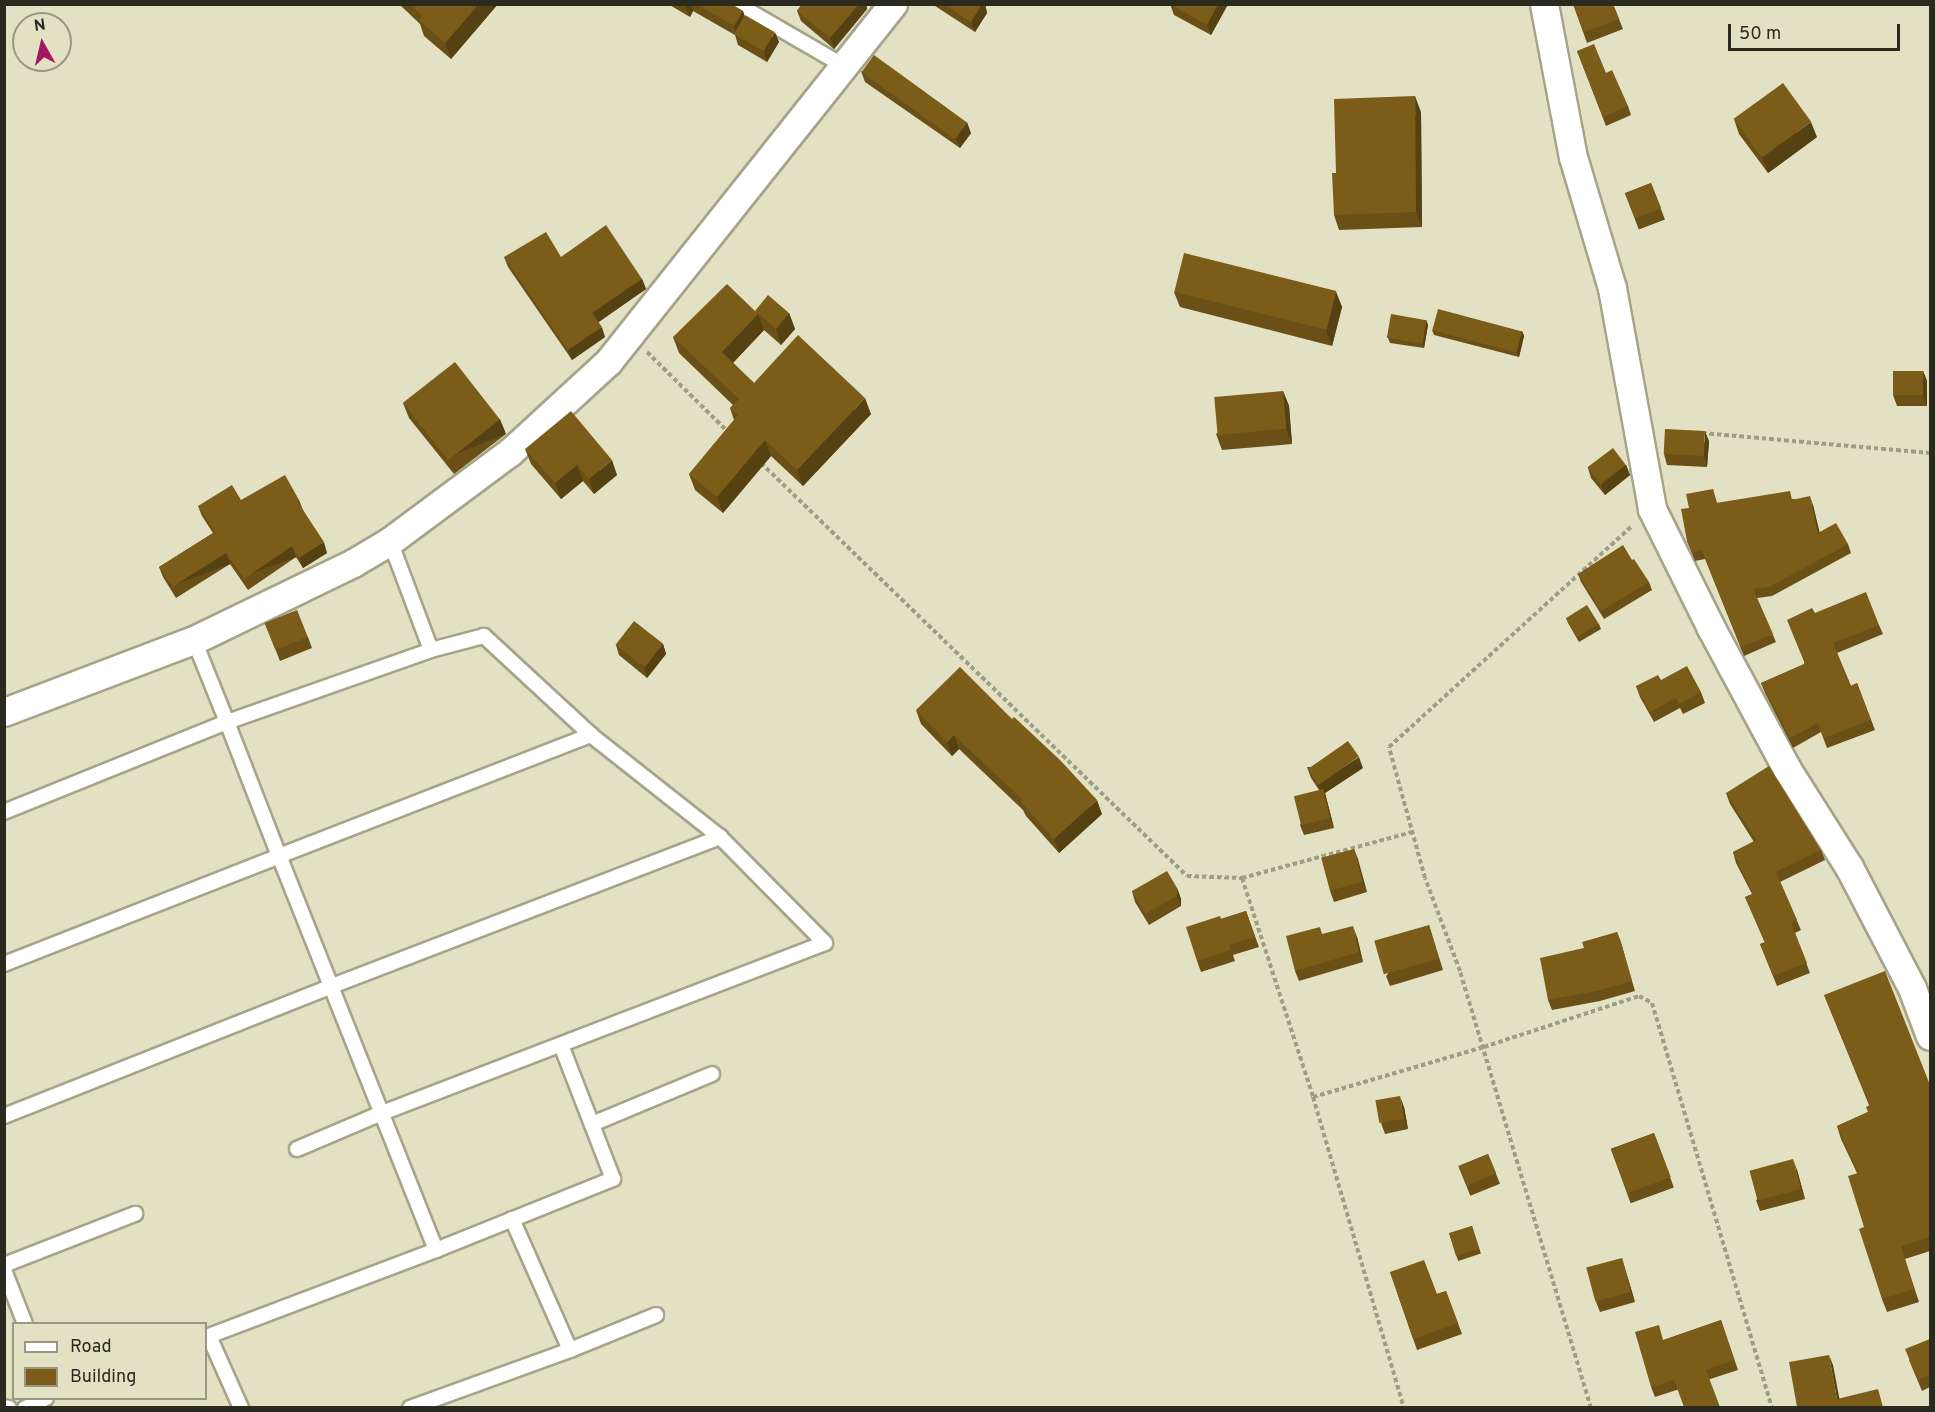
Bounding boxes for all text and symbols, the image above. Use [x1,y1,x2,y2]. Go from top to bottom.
north arrow [12,12,72,72]
scale bar [1731,12,1904,50]
text: N [33,15,47,37]
text: 50 m [1739,23,1781,46]
legend [12,1322,207,1400]
text: Road [70,1336,112,1359]
text: Building [70,1366,136,1389]

